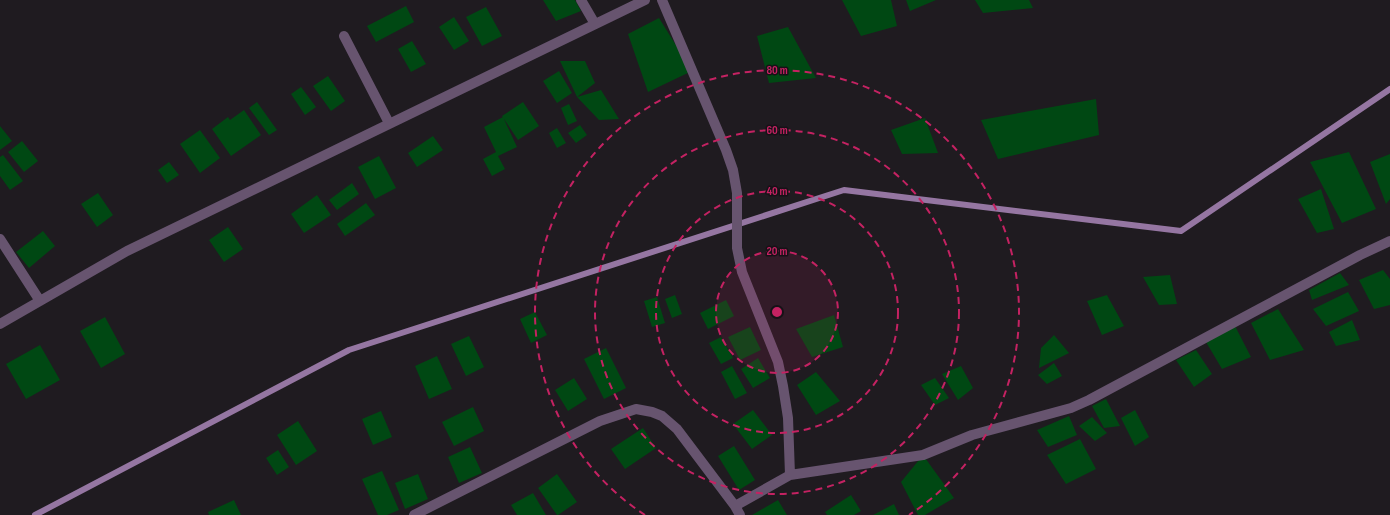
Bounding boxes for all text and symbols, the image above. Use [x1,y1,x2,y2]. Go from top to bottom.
text: 80 m [766,63,788,78]
text: 60 m [766,123,788,138]
text: 40 m [766,184,788,199]
text: 20 m [767,244,787,259]
centre of rings [770,305,784,319]

